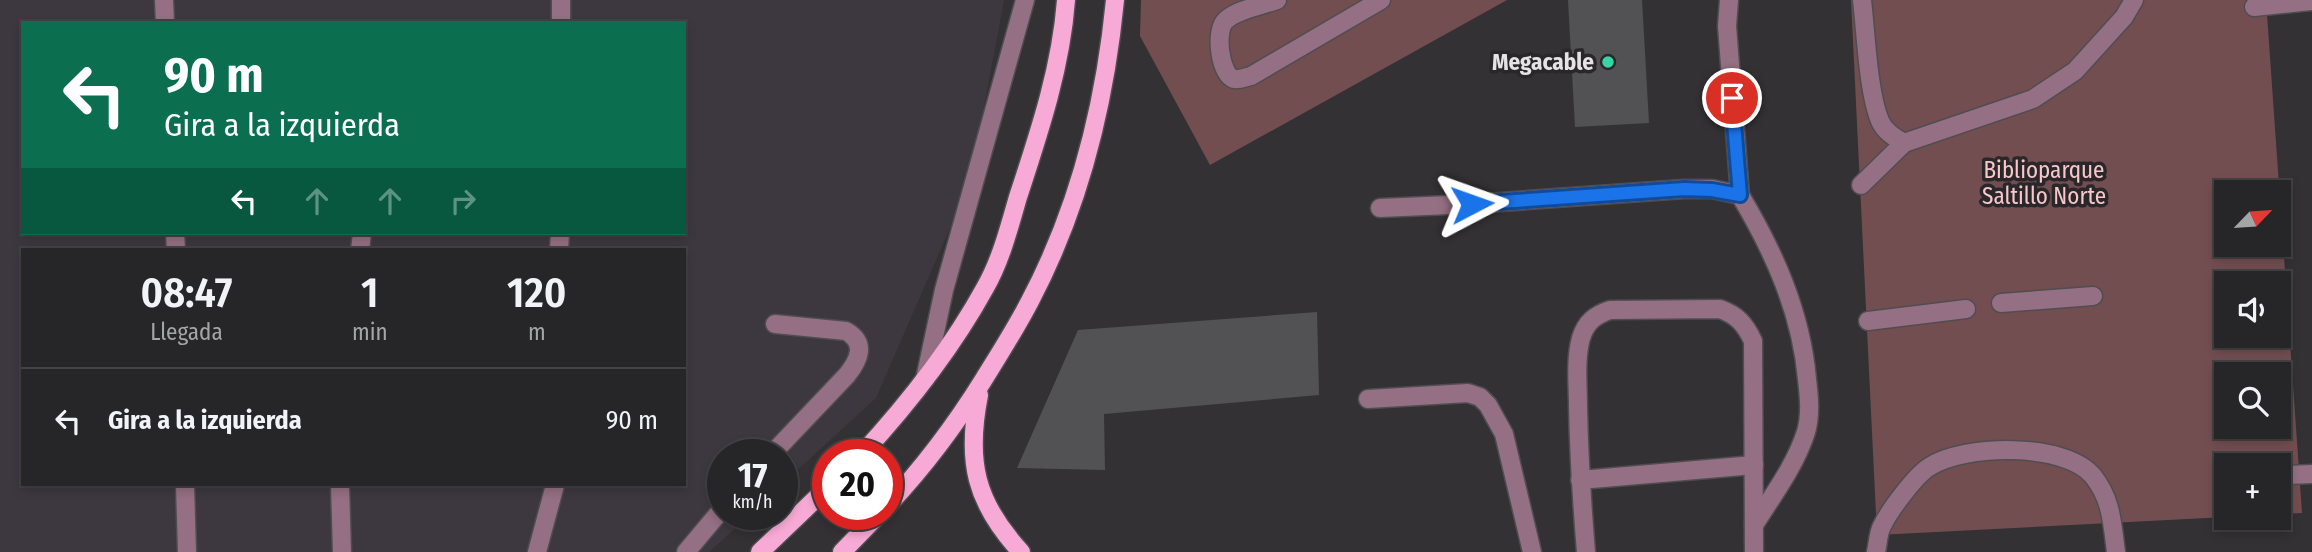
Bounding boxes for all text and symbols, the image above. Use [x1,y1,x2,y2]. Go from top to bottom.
text: 90 m [164,46,264,105]
place label: Megacable [1492,48,1594,76]
icon: left [49,49,140,140]
marker: Megacable [1600,54,1616,70]
pin [1702,68,1762,128]
icon: arrive [1713,79,1751,117]
text: Gira a la izquierda [164,106,400,144]
park label: Biblioparque Saltillo Norte [1982,156,2106,210]
position arrow [1435,167,1509,241]
north arrow [2214,180,2291,257]
map controls [2214,180,2291,530]
icon: left [225,182,263,220]
icon: ahead [298,182,336,220]
icon: ahead [371,182,409,220]
icon: right [444,182,482,220]
text: 08:47 [141,268,232,318]
text: 1 [361,268,379,318]
text: 120 [507,268,566,318]
button: sound [2214,271,2291,348]
text: Llegada [150,318,223,346]
text: min [352,318,388,346]
text: m [528,318,546,346]
button: search [2214,362,2291,439]
icon: left [49,402,87,440]
text: Gira a la izquierda [108,405,302,436]
text: 90 m [606,405,658,436]
speed limit sign: 20 [812,439,903,530]
button: + [2214,453,2291,530]
text: 17 [738,454,767,496]
text: km/h [732,491,773,513]

